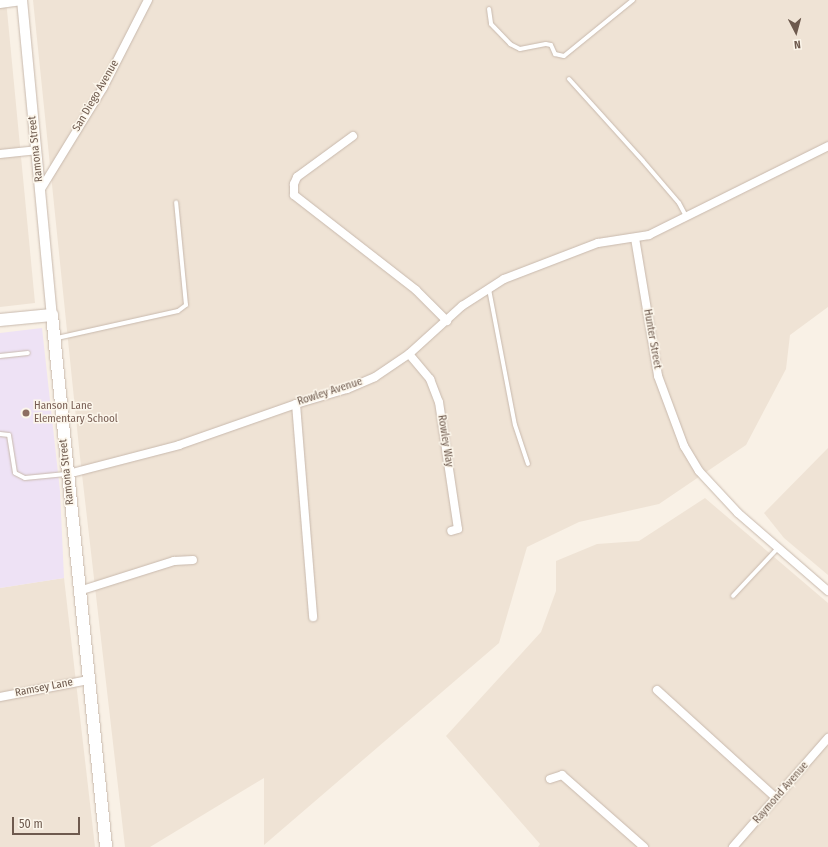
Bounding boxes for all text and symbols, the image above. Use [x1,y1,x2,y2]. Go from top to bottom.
north arrow [776,12,816,52]
text: N [793,38,801,51]
street label: San Diego Avenue [70,58,122,134]
street label: Ramona Street [26,115,46,183]
street label: Hunter Street [640,308,664,370]
street label: Rowley Avenue [296,375,364,409]
place label: Hanson Lane Elementary School [34,400,118,426]
marker: Hanson Lane Elementary School [21,408,31,418]
street label: Rowley Way [434,414,456,468]
street label: Ramona Street [57,438,77,506]
street label: Ramsey Lane [14,676,74,700]
street label: Raymond Avenue [751,759,811,827]
scale bar [14,809,82,835]
text: 50 m [19,817,43,831]

